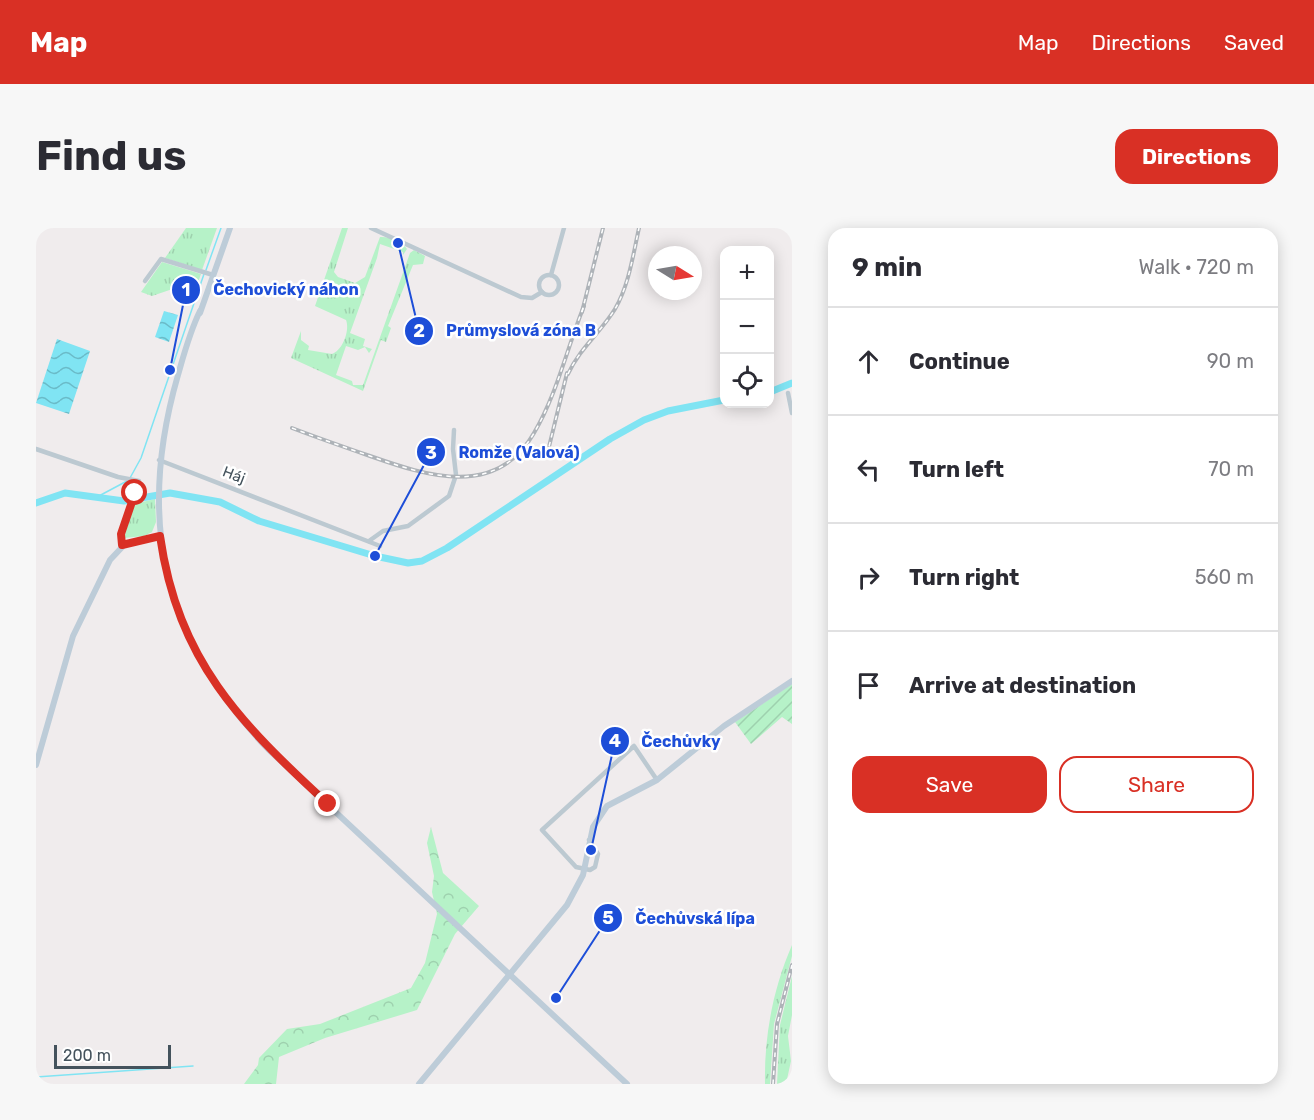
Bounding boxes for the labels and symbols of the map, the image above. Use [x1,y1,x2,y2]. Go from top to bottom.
north arrow [648,246,702,300]
callout: Čechovický náhon [171,273,371,307]
text: 1 [182,279,190,301]
text: Čechovický náhon [213,279,359,299]
callout: Průmyslová zóna B [404,314,608,348]
text: 2 [413,320,425,342]
text: Průmyslová zóna B [446,321,596,340]
callout: Romže (Valová) [416,435,591,469]
text: 3 [425,442,437,464]
text: Romže (Valová) [458,443,580,462]
street label: Háj [220,462,248,488]
route start [121,479,147,505]
callout: Čechůvky [600,724,733,758]
text: 4 [609,730,621,752]
text: Čechůvky [641,731,721,751]
route end [314,790,340,816]
callout: Čechůvská lípa [593,901,767,935]
text: 5 [602,907,614,929]
text: Čechůvská lípa [635,908,755,928]
scale bar [54,1042,171,1070]

